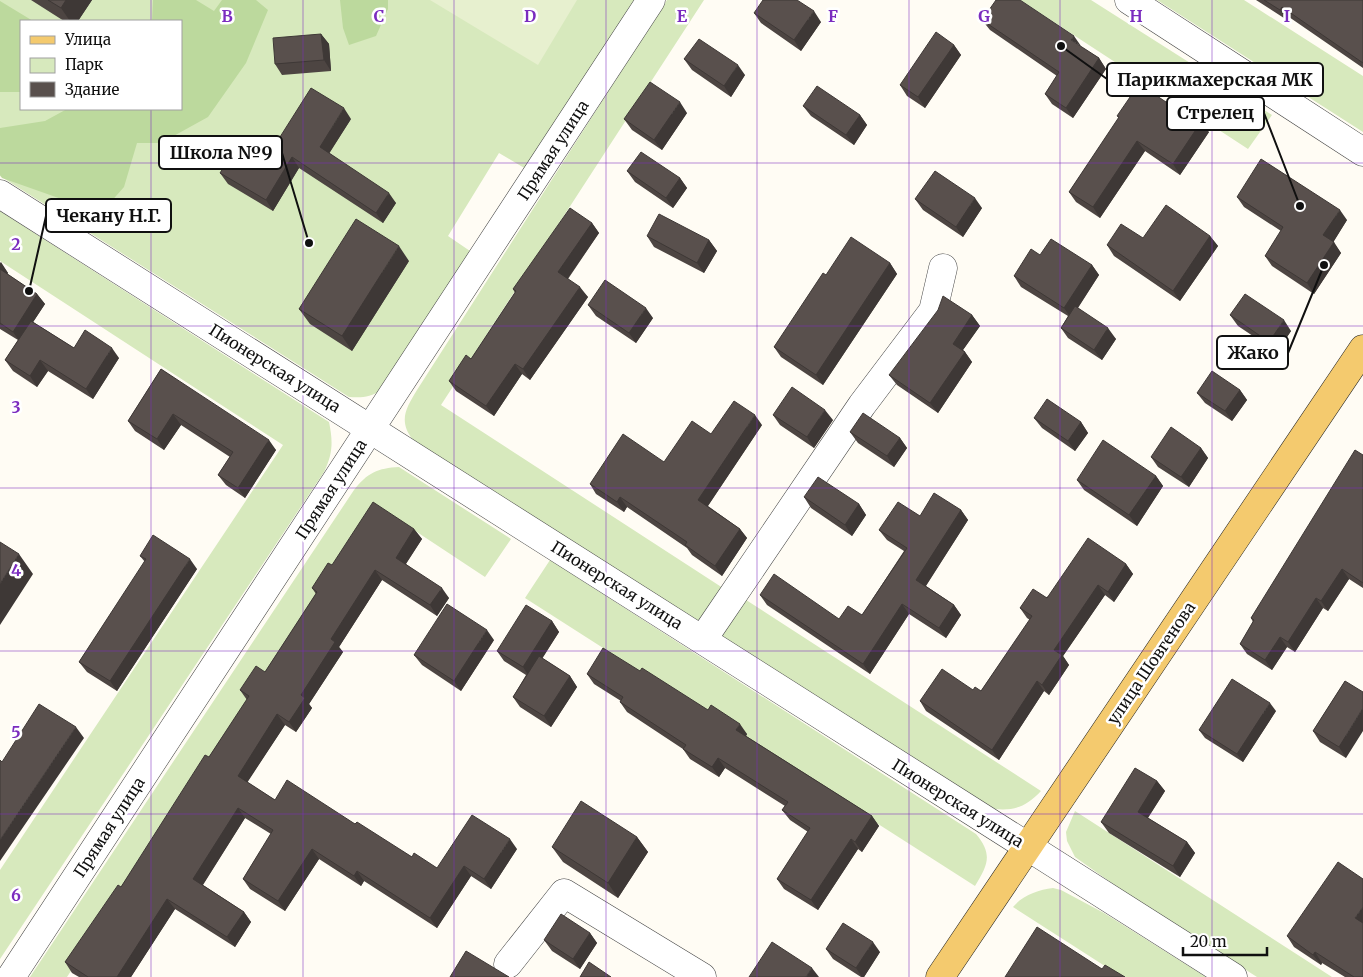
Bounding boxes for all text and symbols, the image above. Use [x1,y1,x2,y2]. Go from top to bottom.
text: B [221,6,233,26]
text: C [374,6,384,26]
text: D [524,6,536,26]
text: E [677,6,688,26]
text: F [828,6,838,26]
text: G [978,6,990,26]
text: H [1129,6,1143,26]
text: I [1284,6,1290,26]
legend [20,20,182,110]
text: Улица [64,30,111,49]
text: Парк [65,55,104,74]
callout: Парикмахерская МК [1107,63,1323,96]
text: Парикмахерская МК [1117,68,1313,91]
text: Здание [65,80,119,99]
street label: Прямая улица [513,96,593,204]
callout: Стрелец [1167,97,1264,130]
text: Стрелец [1177,101,1255,124]
callout: Школа №9 [159,136,282,169]
text: Школа №9 [169,141,273,164]
callout: Чекану Н.Г. [46,199,171,232]
text: Чекану Н.Г. [56,204,162,227]
text: 2 [11,234,21,254]
street label: Пионерская улица [206,319,345,417]
callout: Жако [1217,336,1288,369]
text: Жако [1227,341,1279,364]
text: 3 [11,397,21,417]
street label: Прямая улица [291,435,371,543]
street label: Пионерская улица [548,536,687,634]
text: 4 [11,560,21,580]
street label: улица Шовгенова [1103,598,1200,728]
text: 5 [11,722,21,742]
street label: Пионерская улица [889,754,1028,852]
street label: Прямая улица [69,773,149,881]
text: 6 [11,885,21,905]
scale bar [1183,924,1267,956]
text: 20 m [1190,932,1227,951]

